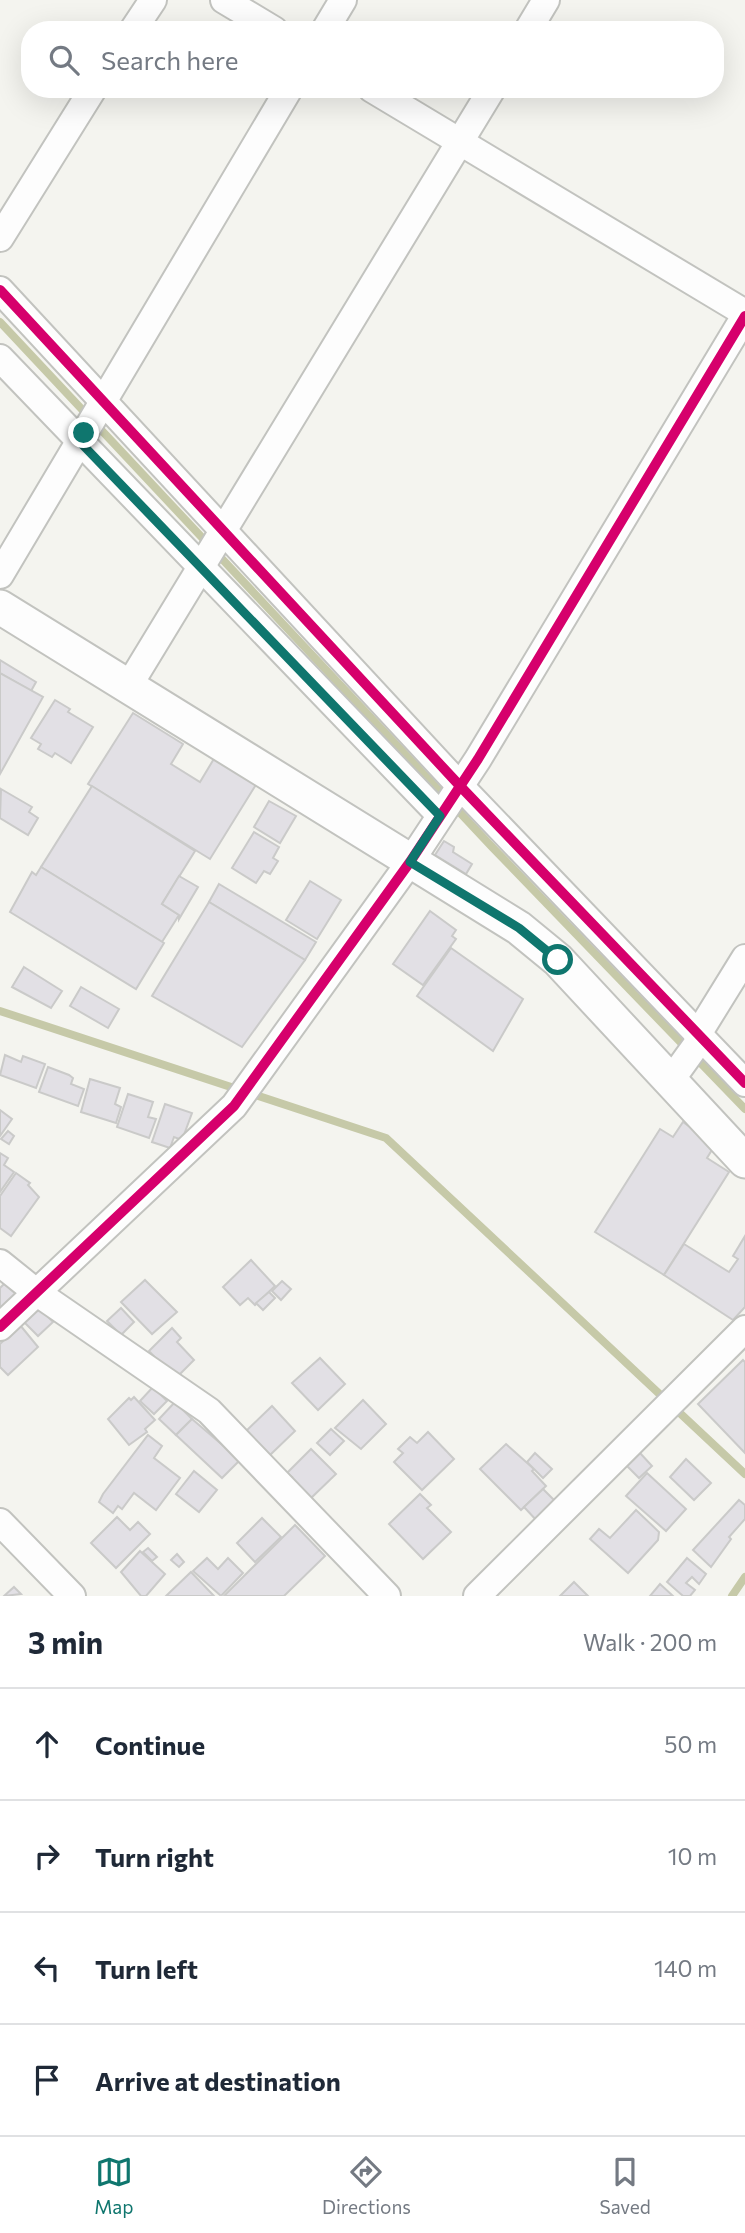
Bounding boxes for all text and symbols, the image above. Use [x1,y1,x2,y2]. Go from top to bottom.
search box [21,21,724,98]
icon: search [45,41,83,79]
text: Search here [101,44,239,75]
route end [68,417,99,448]
route start [542,944,573,975]
text: 3 min [28,1623,103,1660]
text: Walk · 200 m [583,1628,717,1656]
icon: ahead [28,1725,66,1763]
text: Continue [95,1729,205,1760]
text: 50 m [664,1730,717,1758]
icon: right [28,1837,66,1875]
text: Turn right [95,1841,214,1872]
text: 10 m [668,1842,717,1870]
icon: left [28,1949,66,1987]
text: Turn left [95,1953,198,1984]
text: 140 m [654,1954,717,1982]
icon: arrive [28,2061,66,2099]
text: Arrive at destination [95,2065,341,2096]
tab: Map [94,2153,133,2218]
tab: Directions [322,2153,411,2218]
tab: Saved [599,2153,651,2218]

